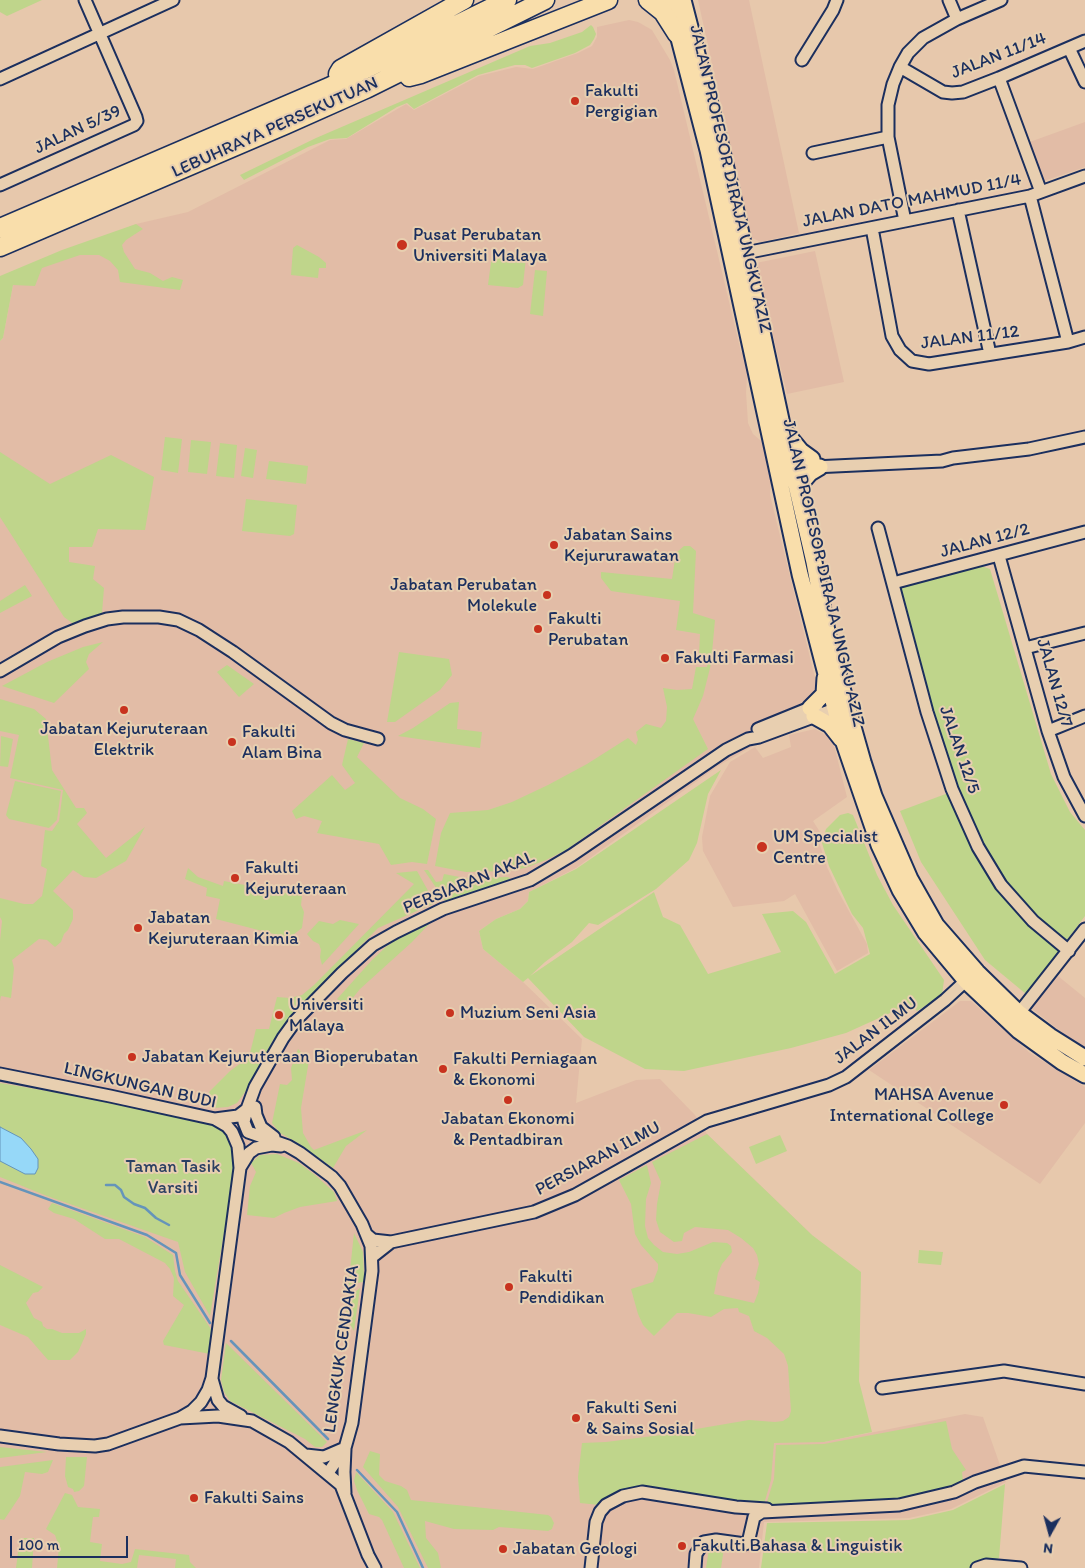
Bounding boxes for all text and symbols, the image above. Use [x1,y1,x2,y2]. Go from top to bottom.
street label: JALAN PROFESOR DIRAJA UNGKU AZIZ [684,23,776,335]
street label: JALAN 11/14 [948,28,1050,84]
street label: LEBUHRAYA PERSEKUTUAN [168,73,382,183]
place label: Fakulti Pergigian [585,80,658,122]
marker: Fakulti Pergigian [569,95,581,107]
street label: JALAN 5/39 [31,101,125,159]
street label: JALAN DATO MAHMUD 11/4 [801,169,1023,233]
place label: Pusat Perubatan Universiti Malaya [413,224,547,266]
marker: Pusat Perubatan Universiti Malaya [395,238,409,252]
street label: JALAN 11/12 [920,321,1020,355]
street label: JALAN PROFESOR DIRAJA UNGKU AZIZ [777,417,869,729]
street label: JALAN 12/2 [938,519,1032,563]
place label: Jabatan Sains Kejururawatan [564,524,679,566]
marker: Jabatan Sains Kejururawatan [548,539,560,551]
place label: Jabatan Perubatan Molekule [390,574,537,616]
marker: Jabatan Perubatan Molekule [541,589,553,601]
place label: Fakulti Perubatan [548,608,628,650]
marker: Fakulti Perubatan [532,623,544,635]
street label: JALAN 12/7 [1031,636,1077,730]
place label: Fakulti Farmasi [675,647,794,669]
marker: Fakulti Farmasi [659,652,671,664]
street label: JALAN 12/5 [934,703,984,797]
marker: Jabatan Kejuruteraan Elektrik [118,704,130,716]
place label: Jabatan Kejuruteraan Elektrik [40,718,208,761]
place label: Fakulti Alam Bina [242,721,322,764]
marker: Fakulti Alam Bina [226,736,238,748]
place label: UM Specialist Centre [773,826,878,869]
marker: UM Specialist Centre [755,840,769,854]
street label: PERSIARAN AKAL [400,847,538,919]
place label: Fakulti Kejuruteraan [245,857,346,900]
marker: Fakulti Kejuruteraan [229,872,241,884]
place label: Jabatan Kejuruteraan Kimia [148,907,299,950]
marker: Jabatan Kejuruteraan Kimia [132,922,144,934]
street label: JALAN ILMU [830,993,922,1069]
place label: Universiti Malaya [289,994,364,1036]
place label: Muzium Seni Asia [460,1002,596,1024]
marker: Muzium Seni Asia [444,1007,456,1019]
marker: Universiti Malaya [273,1009,285,1021]
place label: Jabatan Kejuruteraan Bioperubatan [142,1046,418,1068]
place label: Fakulti Perniagaan & Ekonomi [453,1048,597,1090]
marker: Jabatan Kejuruteraan Bioperubatan [126,1051,138,1063]
street label: LINGKUNGAN BUDI [62,1058,218,1114]
marker: Fakulti Perniagaan & Ekonomi [437,1063,449,1075]
place label: MAHSA Avenue International College [829,1084,994,1126]
marker: Jabatan Ekonomi & Pentadbiran [502,1094,514,1106]
marker: MAHSA Avenue International College [998,1099,1010,1111]
place label: Jabatan Ekonomi & Pentadbiran [441,1108,575,1150]
street label: PERSIARAN ILMU [532,1117,664,1201]
park label: Taman Tasik Varsiti [126,1156,220,1198]
street label: LENGKUK CENDAKIA [320,1264,364,1434]
place label: Fakulti Pendidikan [519,1266,604,1308]
marker: Fakulti Pendidikan [503,1281,515,1293]
place label: Fakulti Seni & Sains Sosial [586,1397,694,1440]
marker: Fakulti Seni & Sains Sosial [570,1412,582,1424]
place label: Fakulti Sains [204,1487,304,1509]
marker: Fakulti Sains [188,1492,200,1504]
north arrow [1025,1508,1075,1558]
scale bar [12,1526,130,1558]
place label: Fakulti Bahasa & Linguistik [692,1535,902,1557]
text: 100 m [18,1536,59,1554]
place label: Jabatan Geologi [513,1538,637,1560]
text: N [1042,1539,1054,1557]
marker: Fakulti Bahasa & Linguistik [676,1540,688,1552]
marker: Jabatan Geologi [497,1543,509,1555]

